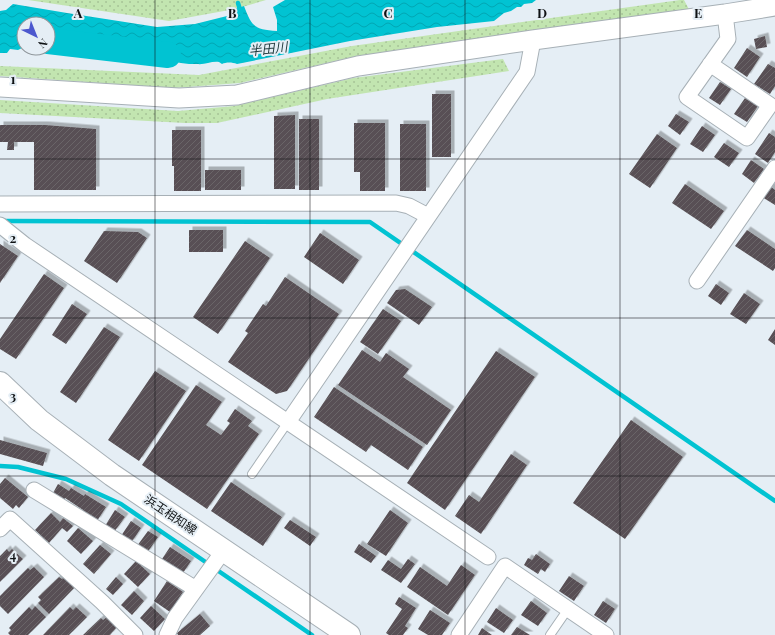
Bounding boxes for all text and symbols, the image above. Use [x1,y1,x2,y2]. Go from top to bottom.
text: A [73,4,83,21]
text: B [228,4,237,21]
text: C [383,4,393,21]
text: D [537,4,547,21]
text: E [694,4,702,21]
north arrow [16,16,56,56]
text: N [35,35,51,52]
water label: 半田川 [248,37,290,58]
text: 1 [11,70,16,87]
text: 2 [10,229,17,246]
text: 3 [10,387,16,404]
street label: 浜玉相知線 [142,491,200,537]
text: 4 [10,546,17,563]

